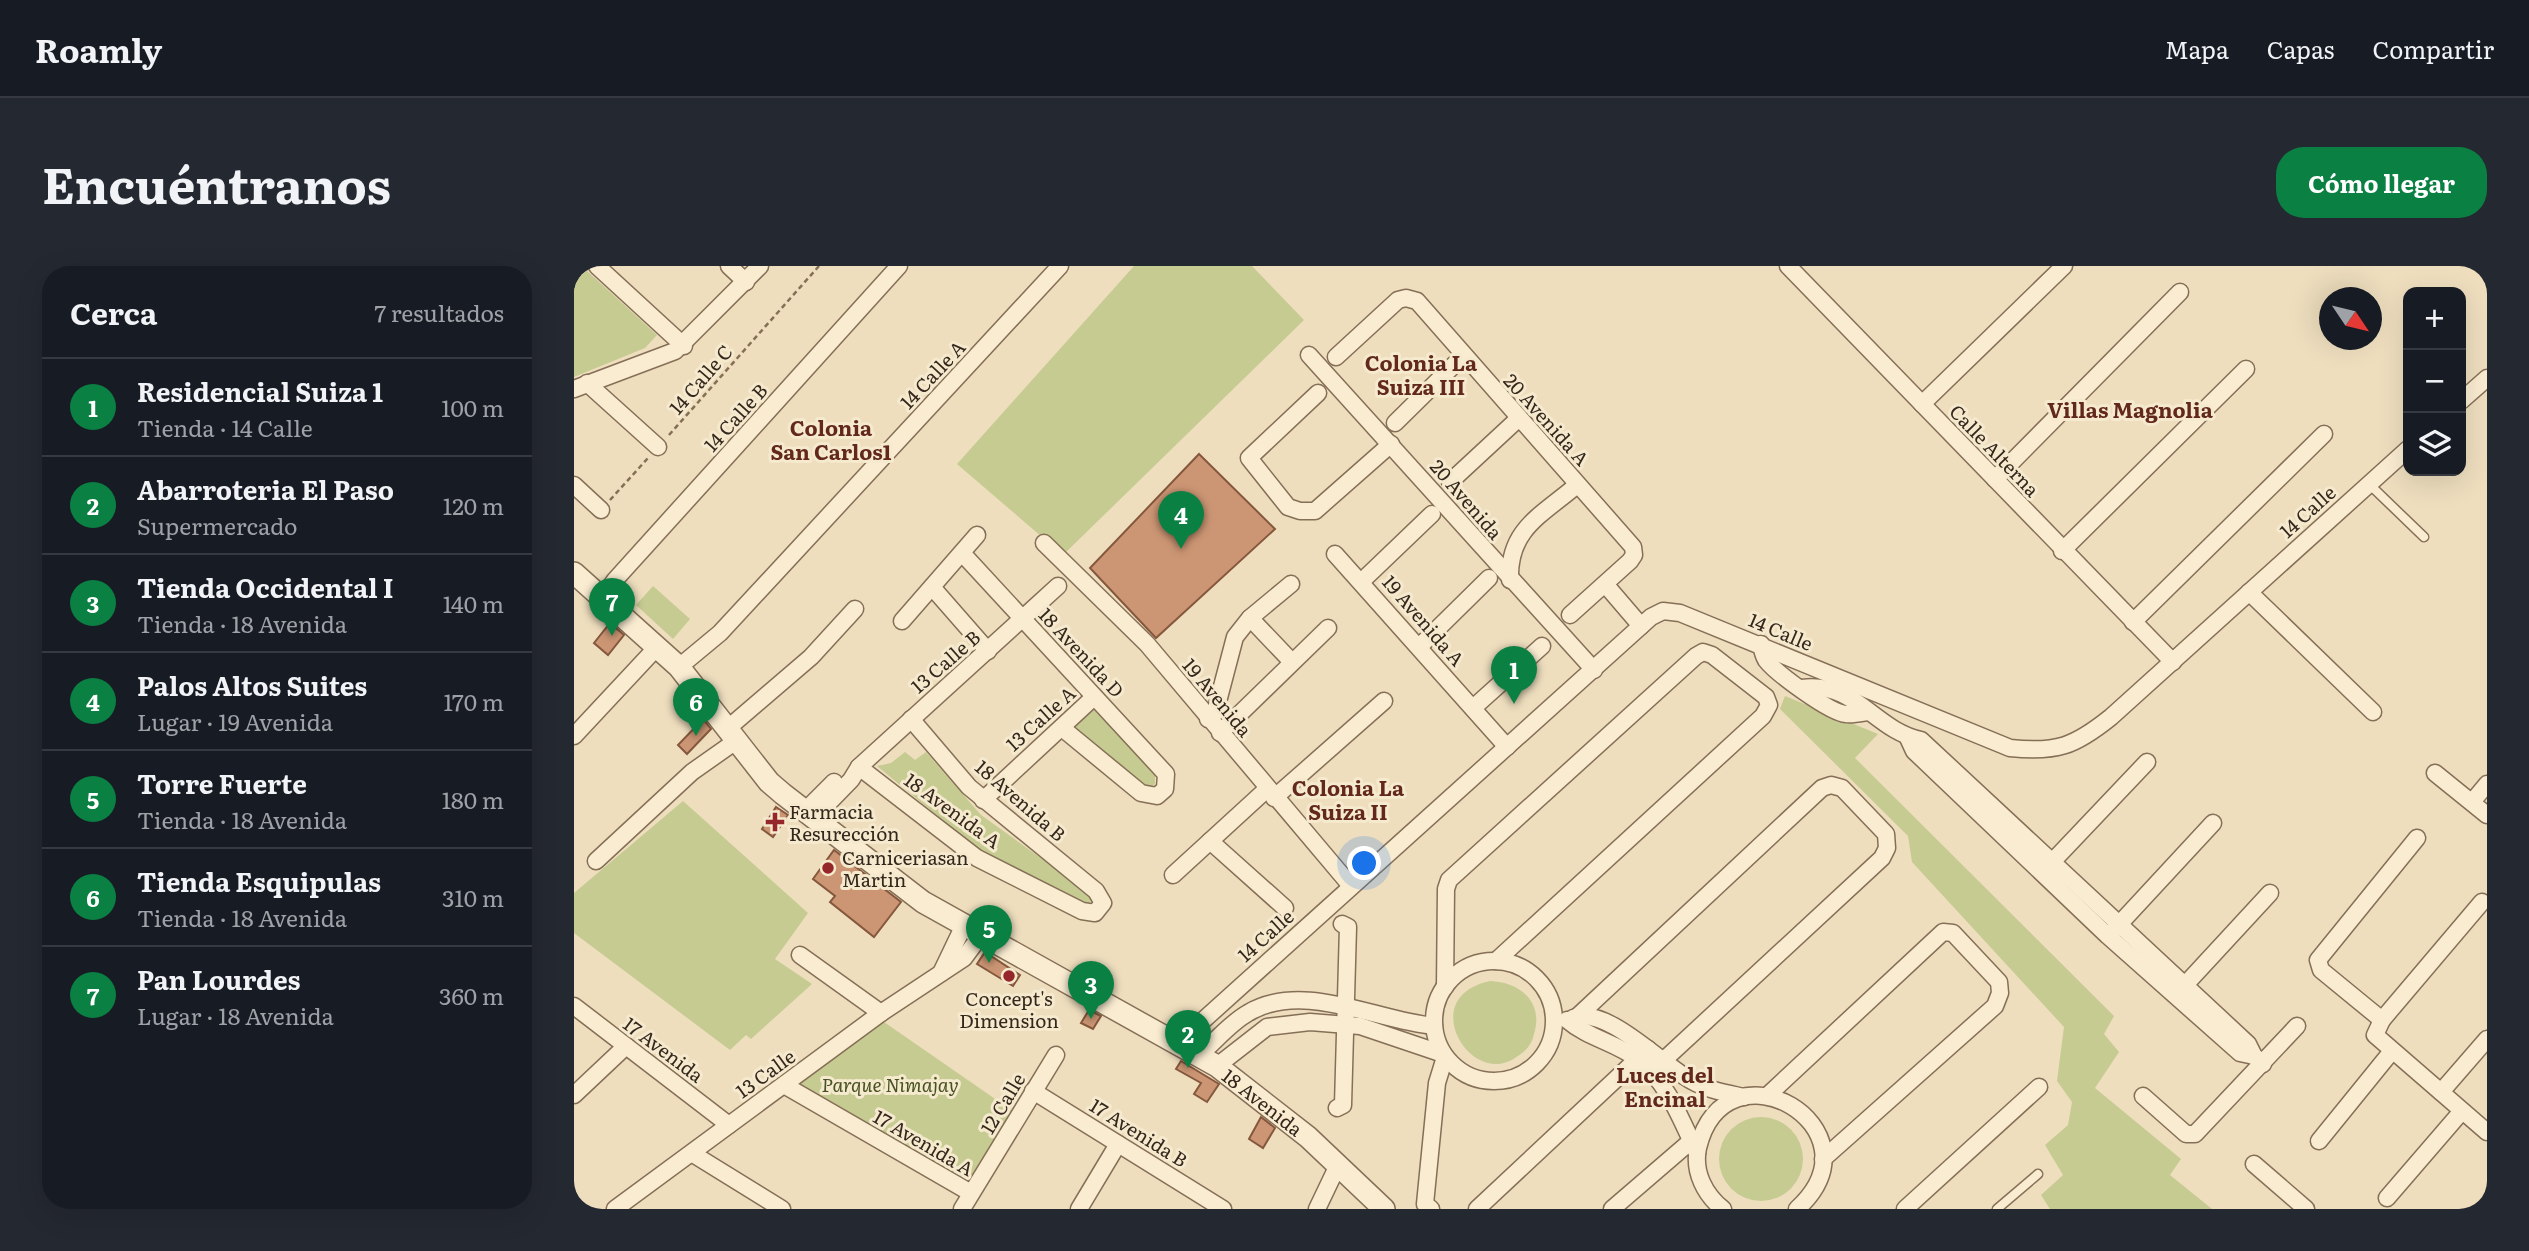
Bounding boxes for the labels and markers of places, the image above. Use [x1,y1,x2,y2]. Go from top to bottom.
pin: 4 [1158,491,1204,549]
pin: 7 [589,578,635,636]
pin: 1 [1491,646,1537,704]
pin: 6 [673,678,719,736]
place label: Farmacia Resurección [789,797,900,847]
marker: Farmacia Resurección [767,814,783,830]
place label: Carniceriasan Martin [842,843,969,893]
marker: Carniceriasan Martin [820,860,836,876]
pin: 5 [966,905,1012,963]
pin: 3 [1068,961,1114,1019]
marker: Concept's Dimension [1001,968,1017,984]
place label: Concept's Dimension [959,984,1059,1034]
pin: 2 [1165,1010,1211,1068]

